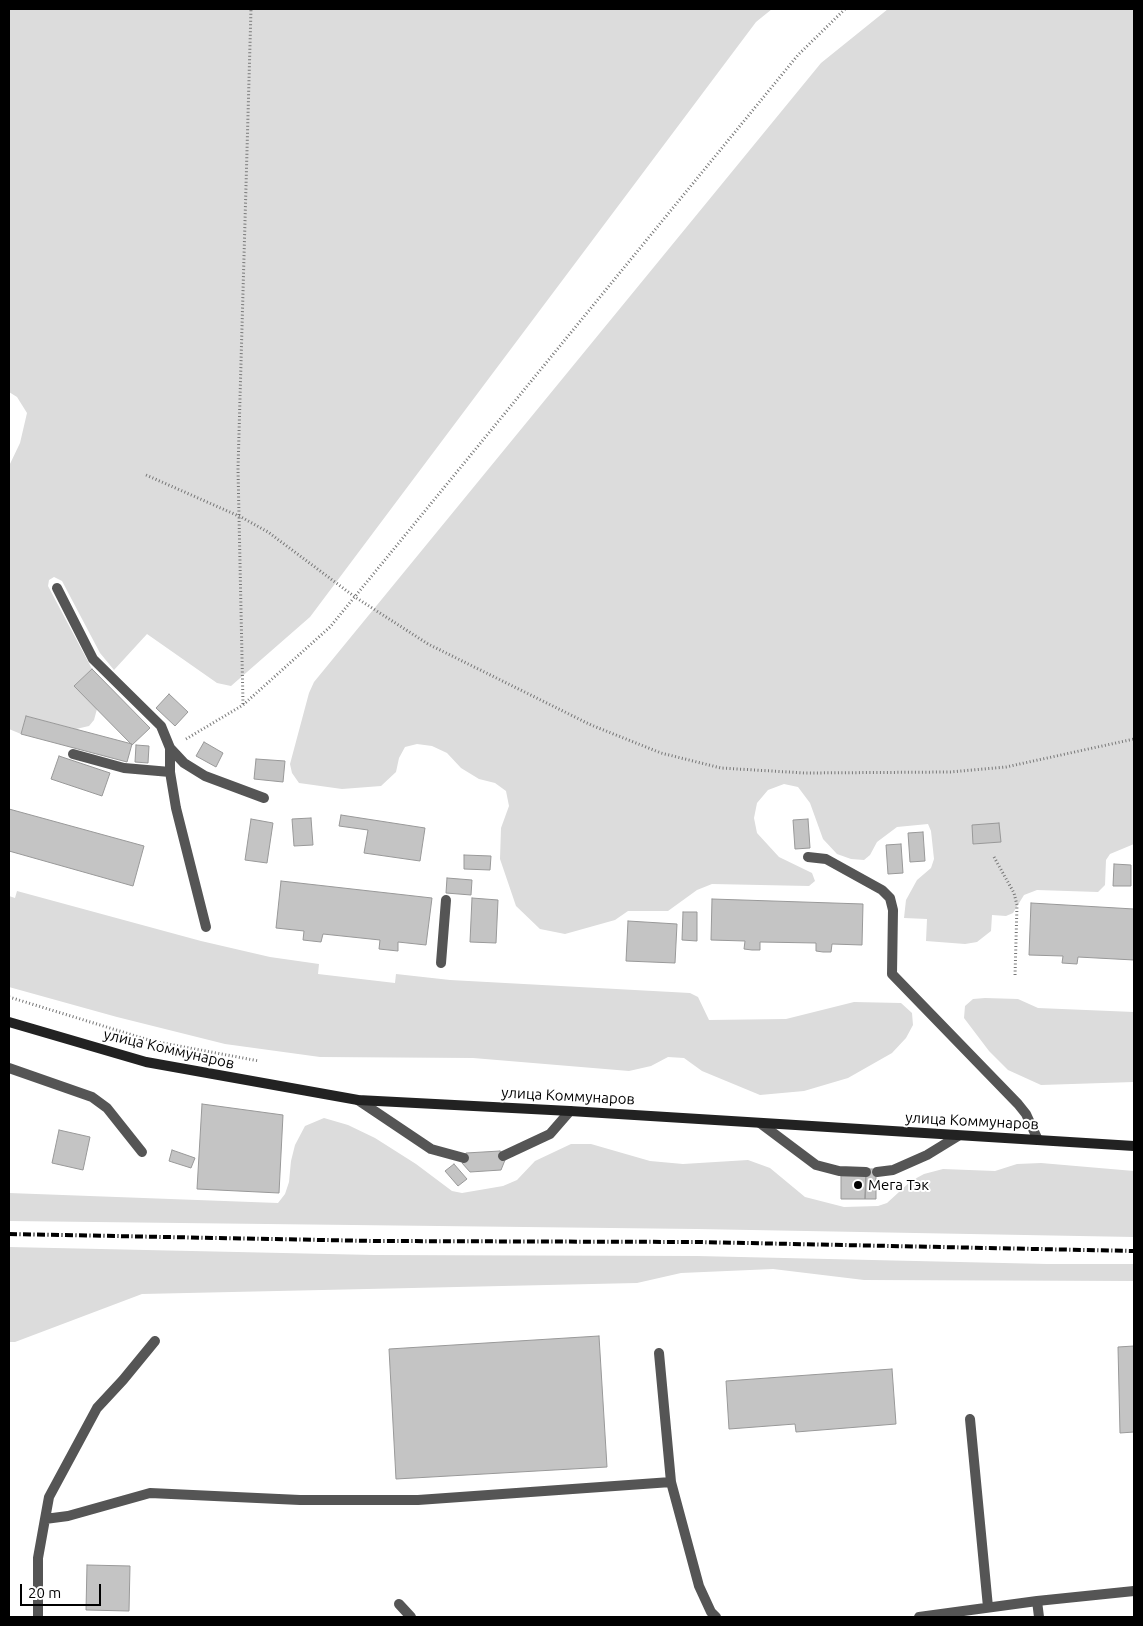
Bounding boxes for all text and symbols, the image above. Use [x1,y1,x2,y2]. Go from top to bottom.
street label: улица Коммунаров [102,1025,236,1073]
street label: улица Коммунаров [501,1084,635,1108]
street label: улица Коммунаров [905,1109,1039,1133]
place label: Мега Тэк [868,1176,929,1194]
marker: Мега Тэк [852,1179,864,1191]
scale bar [22,1574,104,1606]
text: 20 m [28,1584,61,1601]

